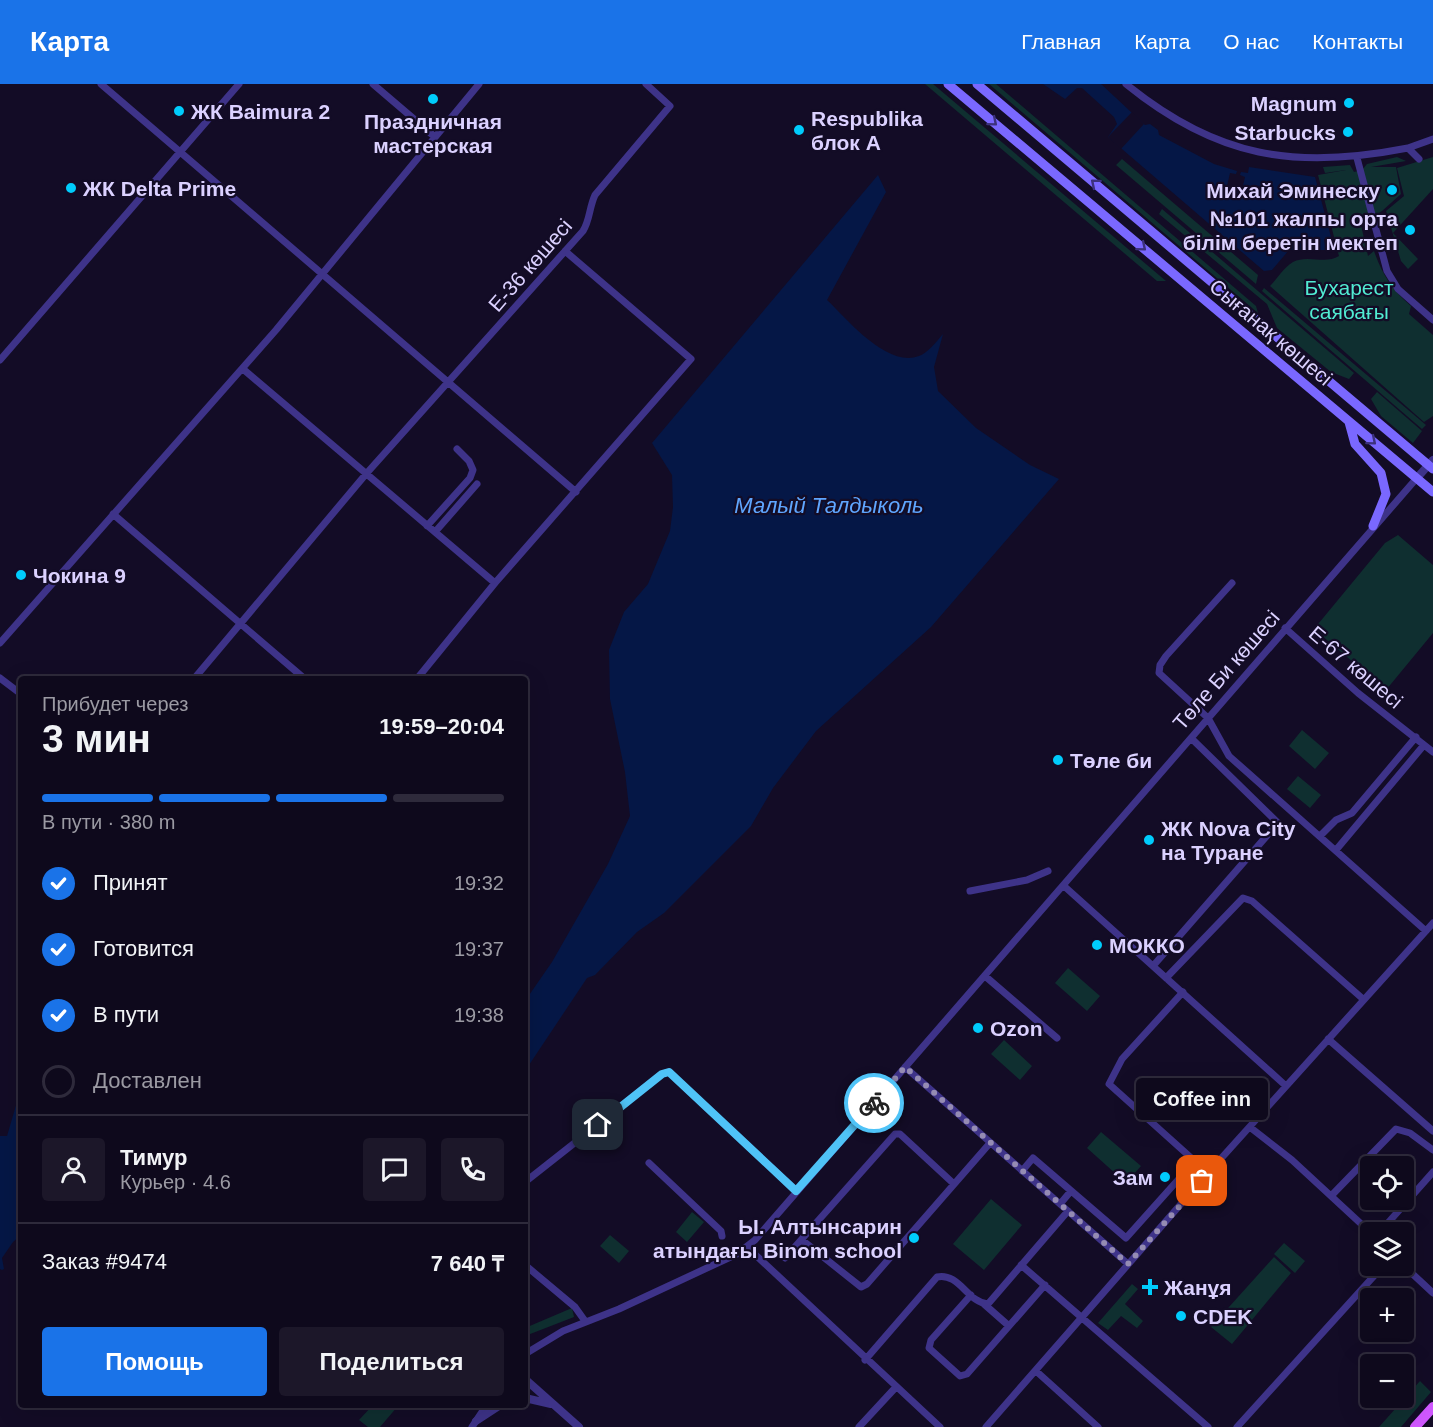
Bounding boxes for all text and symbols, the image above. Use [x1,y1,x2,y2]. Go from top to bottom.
text: Карта [30,26,109,57]
text: Главная [1021,30,1101,53]
text: Карта [1134,30,1190,53]
text: О нас [1223,30,1279,53]
text: Контакты [1312,30,1403,53]
marker: Праздничная мастерская [426,92,440,106]
place label: Magnum [1251,92,1337,115]
marker: Magnum [1342,96,1356,110]
place label: ЖК Baimura 2 [190,100,330,123]
marker: ЖК Baimura 2 [172,104,186,118]
place label: Respublika блок А [811,107,923,154]
place label: Праздничная мастерская [364,110,502,157]
one-way arrow [986,114,997,125]
place label: Starbucks [1234,121,1336,144]
marker: Respublika блок А [792,123,806,137]
marker: Starbucks [1341,125,1355,139]
place label: ЖК Delta Prime [82,177,236,200]
one-way arrow [1091,179,1102,190]
place label: Михай Эминеску [1206,179,1380,202]
marker: ЖК Delta Prime [64,181,78,195]
marker: Михай Эминеску [1385,183,1399,197]
place label: №101 жалпы орта білім беретін мектеп [1183,207,1398,254]
street label: Е-36 көшесі [484,214,576,316]
marker: №101 жалпы орта білім беретін мектеп [1403,223,1417,237]
one-way arrow [1135,240,1146,251]
street label: Сығанақ көшесі [1205,274,1337,390]
park label: Бухарест саябағы [1304,276,1394,323]
one-way arrow [1365,433,1376,444]
water label: Малый Талдыколь [734,493,924,518]
place label: Чокина 9 [33,564,126,587]
marker: Чокина 9 [14,568,28,582]
street label: Төле Би көшесі [1168,606,1284,734]
street label: Е-67 көшесі [1305,621,1407,713]
text: Прибудет через [42,693,188,715]
text: 19:59–20:04 [379,714,504,739]
text: 3 мин [42,717,151,760]
place label: Төле би [1070,749,1152,772]
marker: Төле би [1051,753,1065,767]
text: В пути · 380 m [42,811,175,833]
place label: ЖК Nova City на Туране [1160,817,1296,864]
marker: ЖК Nova City на Туране [1142,833,1156,847]
icon: check [42,867,75,900]
text: Принят [93,870,167,895]
text: 19:32 [454,872,504,894]
icon: check [42,933,75,966]
place label: МОККО [1109,934,1185,957]
text: Готовится [93,936,194,961]
text: 19:37 [454,938,504,960]
marker: МОККО [1090,938,1104,952]
icon: check [42,999,75,1032]
text: В пути [93,1002,159,1027]
text: 19:38 [454,1004,504,1026]
place label: Ozon [990,1017,1043,1040]
marker: Ozon [971,1021,985,1035]
text: Доставлен [93,1068,202,1093]
courier [844,1073,904,1133]
callout: Coffee inn [1136,1079,1268,1121]
icon: bike [858,1087,891,1120]
text: Coffee inn [1153,1088,1251,1110]
pin [572,1099,623,1150]
icon: home [581,1108,614,1141]
button: person [42,1138,105,1201]
button: chat [363,1138,426,1201]
button: phone [441,1138,504,1201]
text: Тимур [120,1145,188,1170]
pin [1176,1155,1227,1206]
map controls [1360,1156,1414,1408]
button: locate [1360,1156,1414,1210]
icon: bag [1185,1164,1218,1197]
place label: Зам [1113,1166,1153,1189]
marker: Зам [1158,1170,1172,1184]
text: Курьер · 4.6 [120,1171,231,1193]
place label: Ы. Алтынсарин атындағы Binom school [653,1215,902,1262]
button: layers [1360,1222,1414,1276]
marker: Ы. Алтынсарин атындағы Binom school [907,1231,921,1245]
text: Заказ #9474 [42,1249,167,1274]
text: 7 640 ₸ [431,1251,504,1276]
place label: Жанұя [1163,1276,1232,1299]
marker: Жанұя [1141,1278,1159,1296]
button: + [1360,1288,1414,1342]
place label: CDEK [1193,1305,1253,1328]
marker: CDEK [1174,1309,1188,1323]
button: Помощь [42,1327,267,1396]
button: Поделиться [279,1327,504,1396]
button: − [1360,1354,1414,1408]

